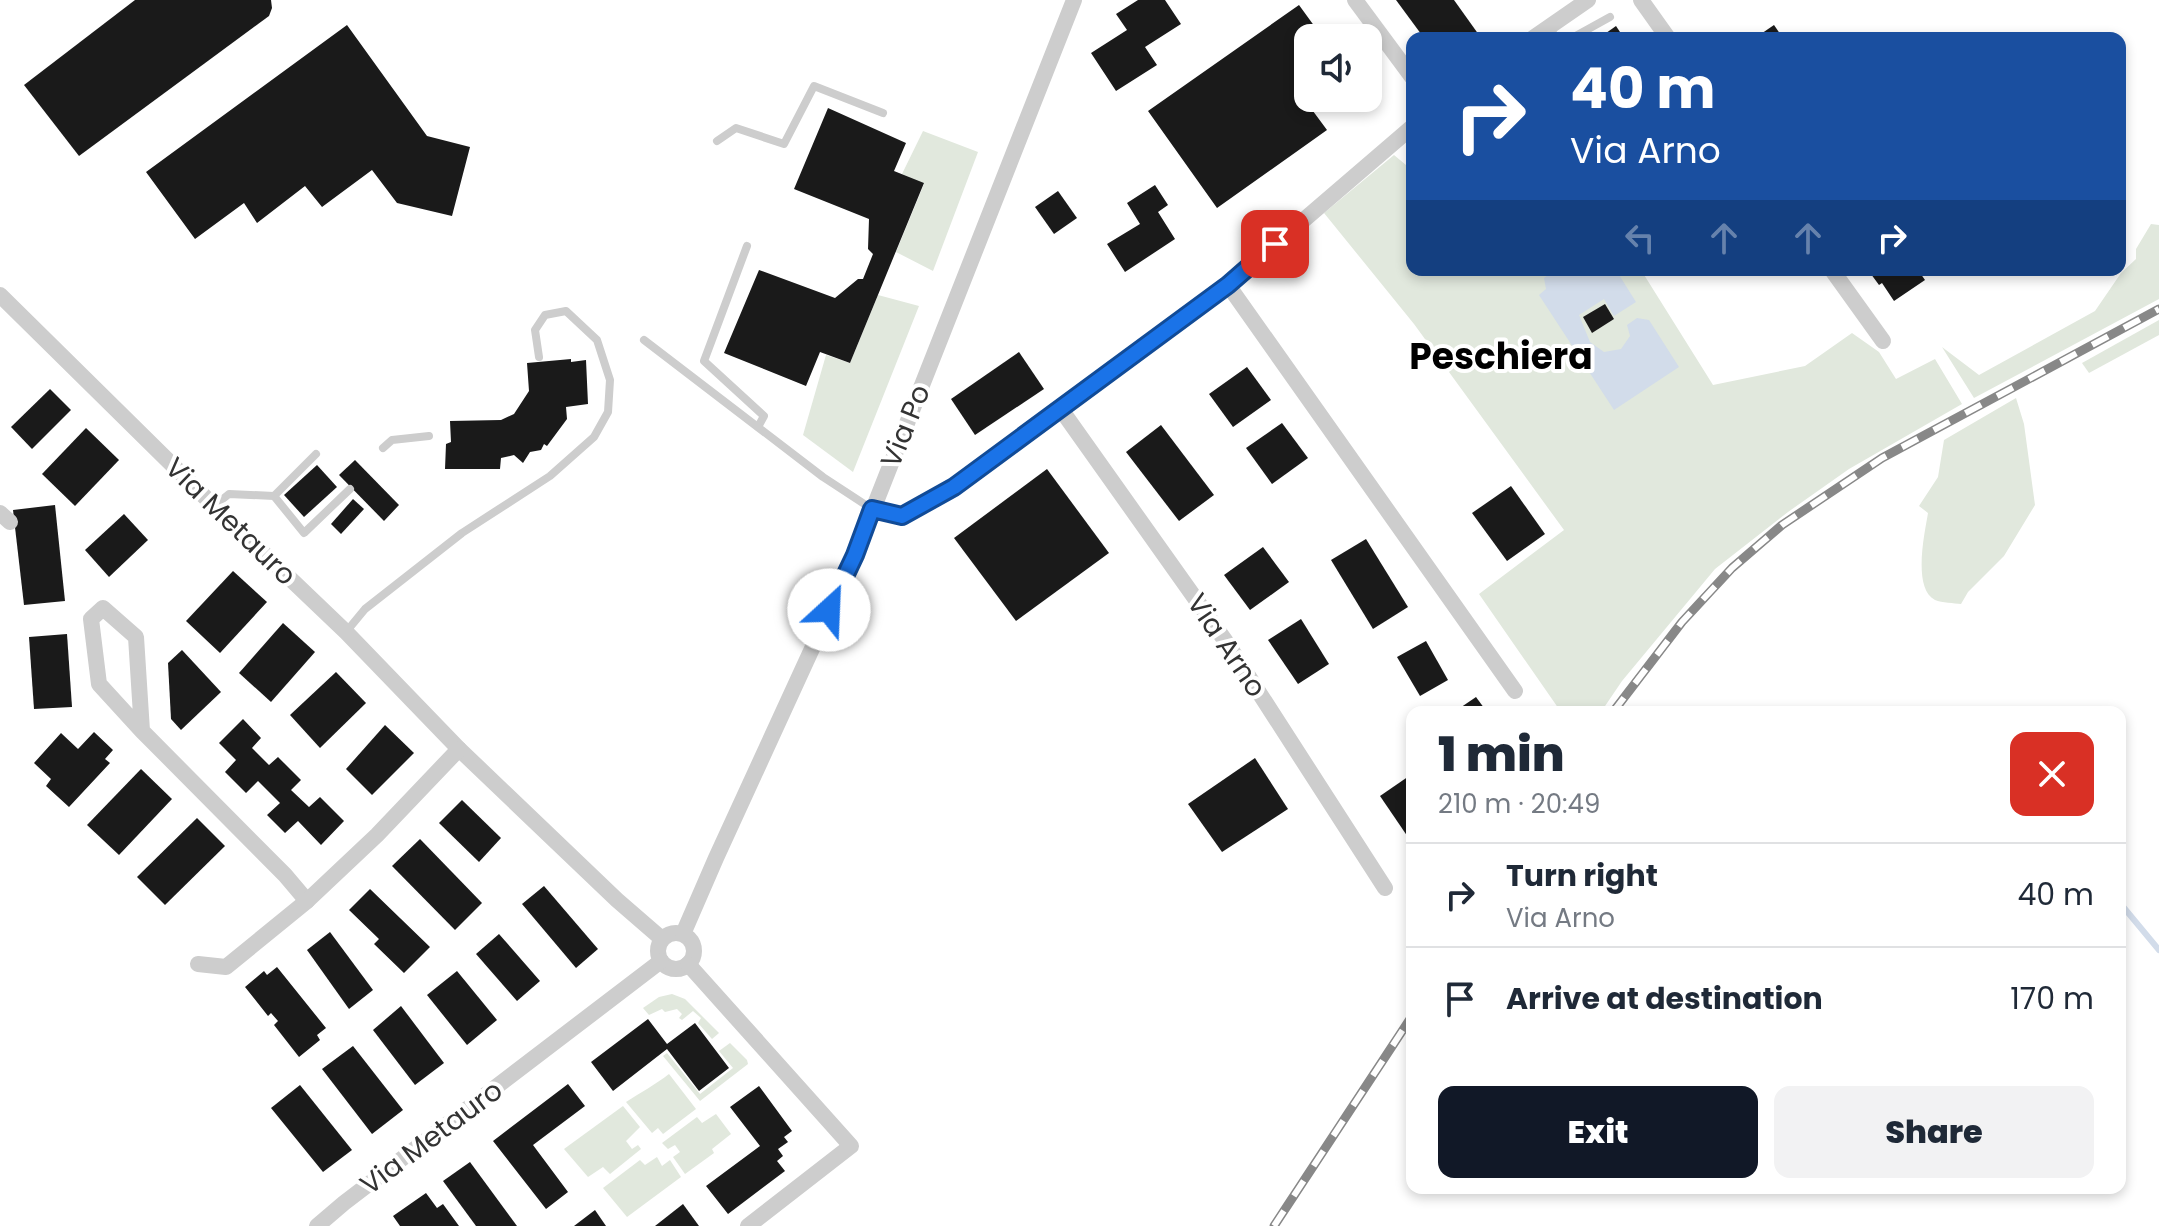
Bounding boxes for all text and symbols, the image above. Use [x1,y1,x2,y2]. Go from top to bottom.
map controls [1294,24,1382,112]
button: sound [1294,24,1382,112]
text: 40 m [1570,49,1716,128]
icon: right [1438,64,1542,168]
text: Via Arno [1570,125,1721,176]
pin [1241,210,1309,278]
icon: left [1618,216,1662,260]
icon: ahead [1702,216,1746,260]
icon: ahead [1786,216,1830,260]
icon: right [1870,216,1914,260]
icon: arrive [1253,222,1297,266]
district label: Peschiera [1409,331,1593,382]
street label: Via Po [871,379,940,474]
street label: Via Metauro [156,449,305,594]
position arrow [787,568,871,652]
street label: Via Arno [1178,586,1276,705]
text: 1 min [1438,721,1565,788]
button: close [2010,732,2094,816]
text: 210 m · 20:49 [1438,786,1600,822]
text: Turn right [1506,854,1658,897]
icon: right [1438,873,1482,917]
text: 40 m [2017,873,2094,916]
text: Via Arno [1506,900,1615,936]
icon: arrive [1438,977,1482,1021]
text: Arrive at destination [1506,977,1823,1020]
text: 170 m [2010,977,2094,1020]
street label: Via Metauro [352,1071,511,1204]
button: Exit [1438,1086,1758,1178]
button: Share [1774,1086,2094,1178]

